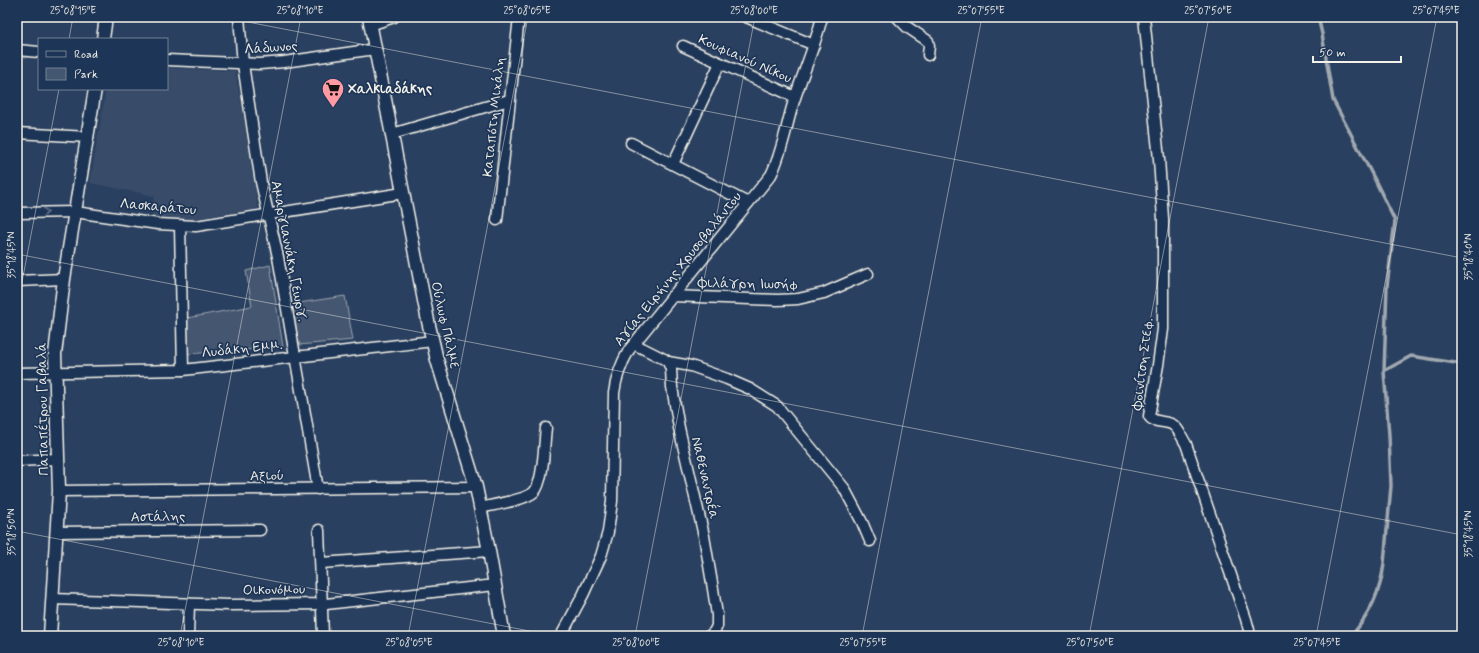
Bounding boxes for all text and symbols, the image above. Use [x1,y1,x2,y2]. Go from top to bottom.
text: 25°08'15"E [50,4,96,18]
text: 25°08'10"E [277,4,323,18]
text: 25°08'05"E [503,4,551,18]
text: 25°08'00"E [730,4,778,18]
text: 25°07'55"E [957,4,1005,18]
text: 25°07'50"E [1184,4,1232,18]
text: 25°07'45"E [1413,4,1460,18]
street label: Κουφιανού Νίκου [696,30,794,88]
street label: Λάδωνος [244,37,298,59]
legend [38,38,168,90]
scale bar [1313,38,1401,64]
text: 50 m [1319,45,1346,61]
text: Road [74,47,98,63]
street label: Καταπότη Μιχάλη [479,56,509,178]
text: Park [74,67,98,83]
supermarket icon: Χαλκιαδάκης [320,76,346,109]
place label: Χαλκιαδάκης [348,80,432,98]
street label: Αμαργιαννάκη Γεωργ. [266,179,312,323]
street label: Αγίας Ειρήνης Χρυσοβαλάντου [610,188,746,350]
street label: Λασκαράτου [119,195,197,219]
one-way arrow [43,208,49,217]
text: 35°18'45"N [5,231,19,278]
text: 35°18'40"N [1462,233,1476,281]
street label: Φιλάγρη Ιωσήφ [697,274,798,294]
street label: Ούλωφ Πάλμε [426,280,464,370]
street label: Φοινίτση Στεφ. [1128,317,1158,412]
street label: Λυδάκη Εμμ. [201,336,283,362]
street label: Παπαπέτρου Γαβαλά [32,342,53,476]
street label: Ναθεναντρέα [687,435,724,521]
street label: Αξιού [250,467,284,485]
text: 35°18'50"N [5,508,19,556]
street label: Αστάλης [131,508,185,526]
text: 35°18'45"N [1462,510,1476,557]
street label: Οικονόμου [243,580,305,600]
text: 25°08'10"E [158,636,204,650]
text: 25°08'05"E [385,636,433,650]
text: 25°08'00"E [612,636,660,650]
text: 25°07'55"E [839,636,887,650]
text: 25°07'50"E [1066,636,1114,650]
text: 25°07'45"E [1294,636,1341,650]

